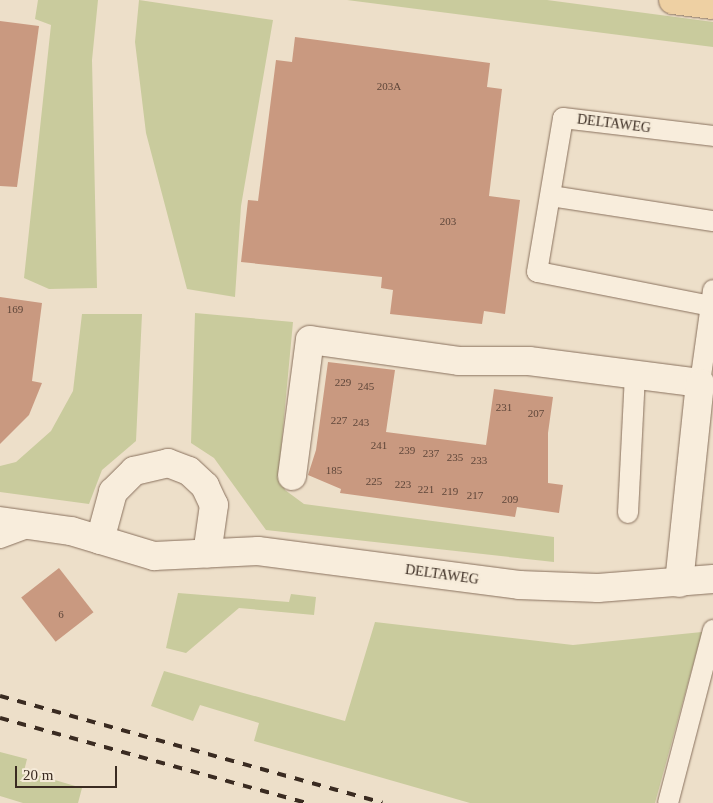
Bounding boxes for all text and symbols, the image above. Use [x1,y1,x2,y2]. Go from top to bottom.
house number: 203A [377,79,401,93]
street label: DELTAWEG [576,111,652,137]
house number: 203 [440,214,456,228]
house number: 169 [7,302,23,316]
house number: 229 [335,375,351,389]
house number: 245 [358,379,374,393]
house number: 231 [496,400,512,414]
house number: 207 [528,406,544,420]
house number: 227 [331,413,347,427]
house number: 243 [353,415,369,429]
house number: 241 [371,438,387,452]
house number: 239 [399,443,415,457]
house number: 237 [423,446,439,460]
house number: 235 [447,450,463,464]
house number: 233 [471,453,487,467]
house number: 185 [326,463,342,477]
house number: 225 [366,474,382,488]
house number: 223 [395,477,411,491]
house number: 221 [418,482,434,496]
house number: 219 [442,484,458,498]
house number: 217 [467,488,483,502]
house number: 209 [502,492,518,506]
street label: DELTAWEG [404,562,480,588]
house number: 6 [58,607,64,621]
scale bar [18,756,120,788]
text: 20 m [23,767,53,783]

